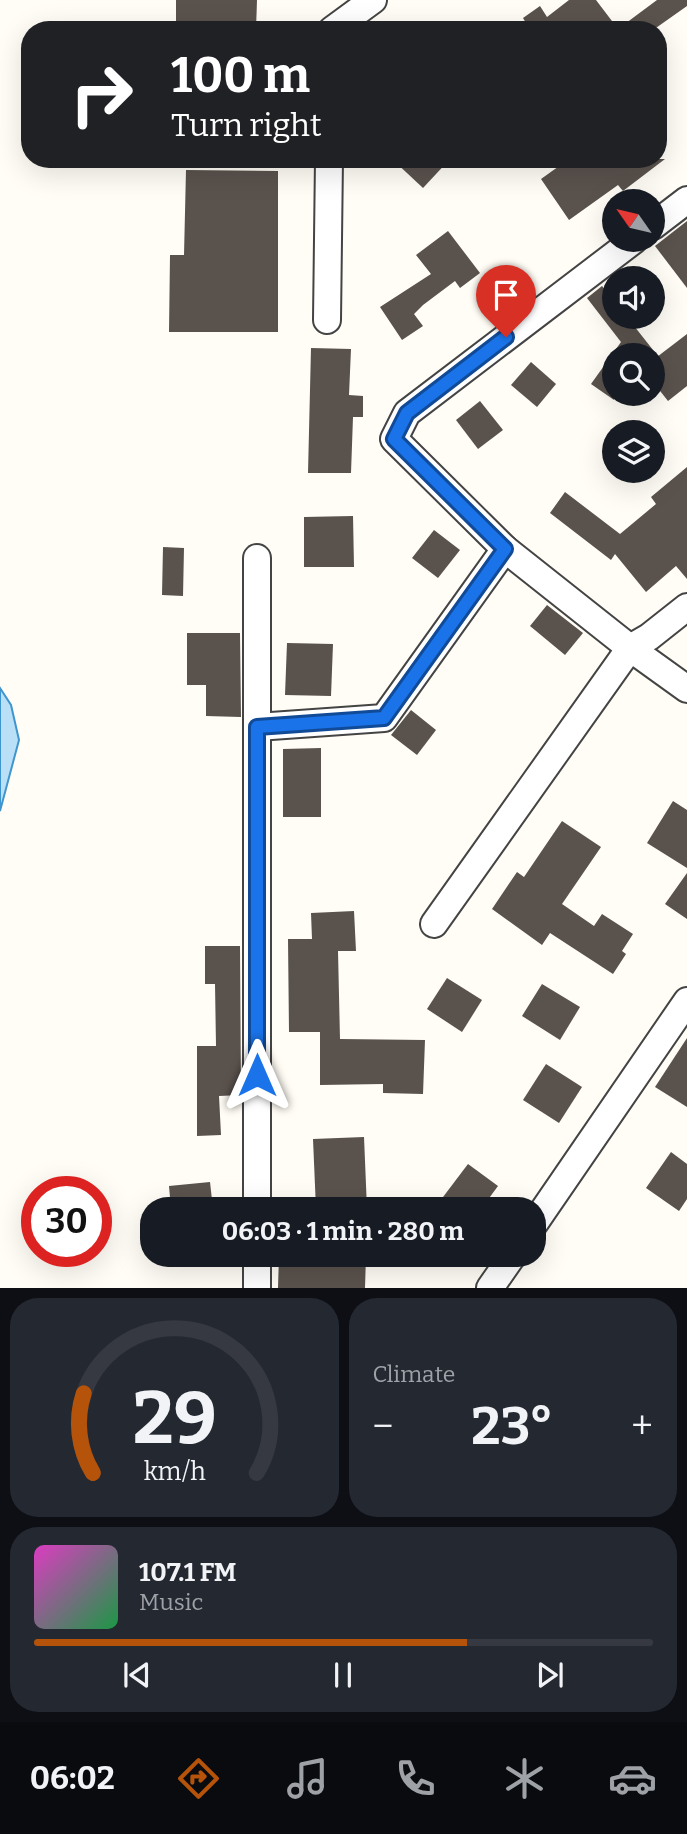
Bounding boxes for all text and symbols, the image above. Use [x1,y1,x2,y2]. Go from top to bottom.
text: 100 m [171,46,310,105]
icon: right [56,49,147,140]
text: Turn right [171,106,322,144]
north arrow [602,189,665,252]
map controls [602,189,665,483]
pin [476,265,536,337]
button: sound [602,266,665,329]
icon: arrive [487,276,525,314]
button: search [602,343,665,406]
button: layers [602,420,665,483]
position arrow [220,1038,294,1112]
speed limit sign: 30 [21,1176,112,1267]
text: 06:03 · 1 min · 280 m [222,1216,464,1247]
text: Climate [373,1360,455,1388]
text: 29 [132,1376,216,1463]
text: 23° [471,1395,553,1458]
text: − [373,1403,393,1449]
text: + [631,1403,653,1449]
text: km/h [143,1457,206,1487]
text: 107.1 FM [139,1557,236,1588]
text: Music [139,1588,203,1616]
icon: previous [118,1656,156,1694]
icon: pause [324,1656,362,1694]
icon: next [531,1656,569,1694]
icon: directions [174,1754,223,1803]
icon: music [283,1754,332,1803]
icon: phone [391,1754,440,1803]
icon: climate [500,1754,549,1803]
icon: car [608,1754,657,1803]
text: 06:02 [30,1759,115,1797]

